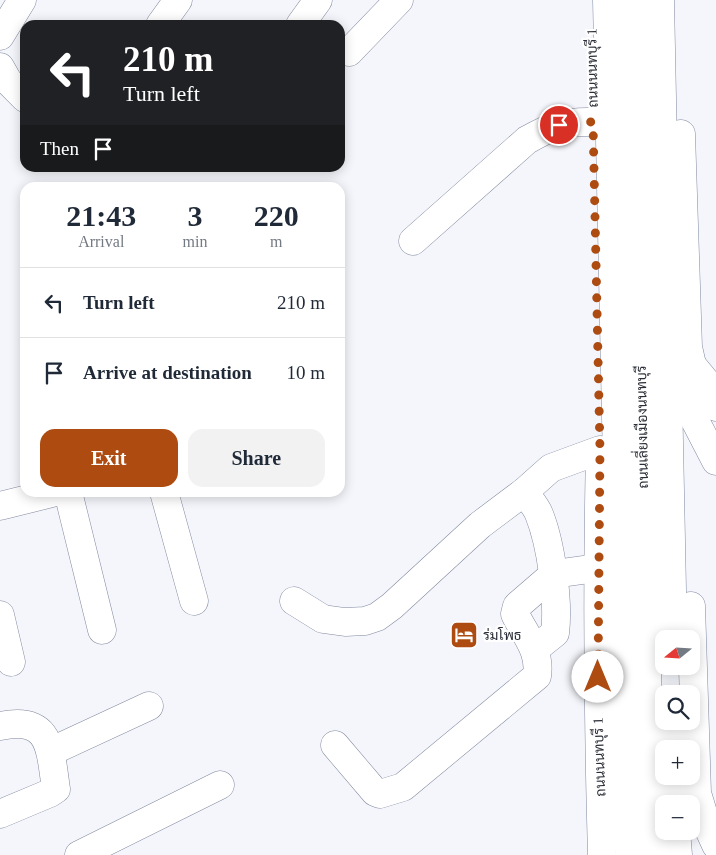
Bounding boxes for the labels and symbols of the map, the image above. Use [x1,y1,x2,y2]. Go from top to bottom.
street label: ถนนนนทบุรี 1 [582,28,603,108]
pin [538,104,580,146]
street label: ถนนเลี่ยงเมืองนนทบุรี [629,365,653,489]
hotel icon: ร่มโพธ [449,620,479,650]
place label: ร่มโพธ [483,627,522,643]
north arrow [655,630,700,675]
position arrow [571,650,623,702]
street label: ถนนนนทบุรี 1 [589,717,610,797]

